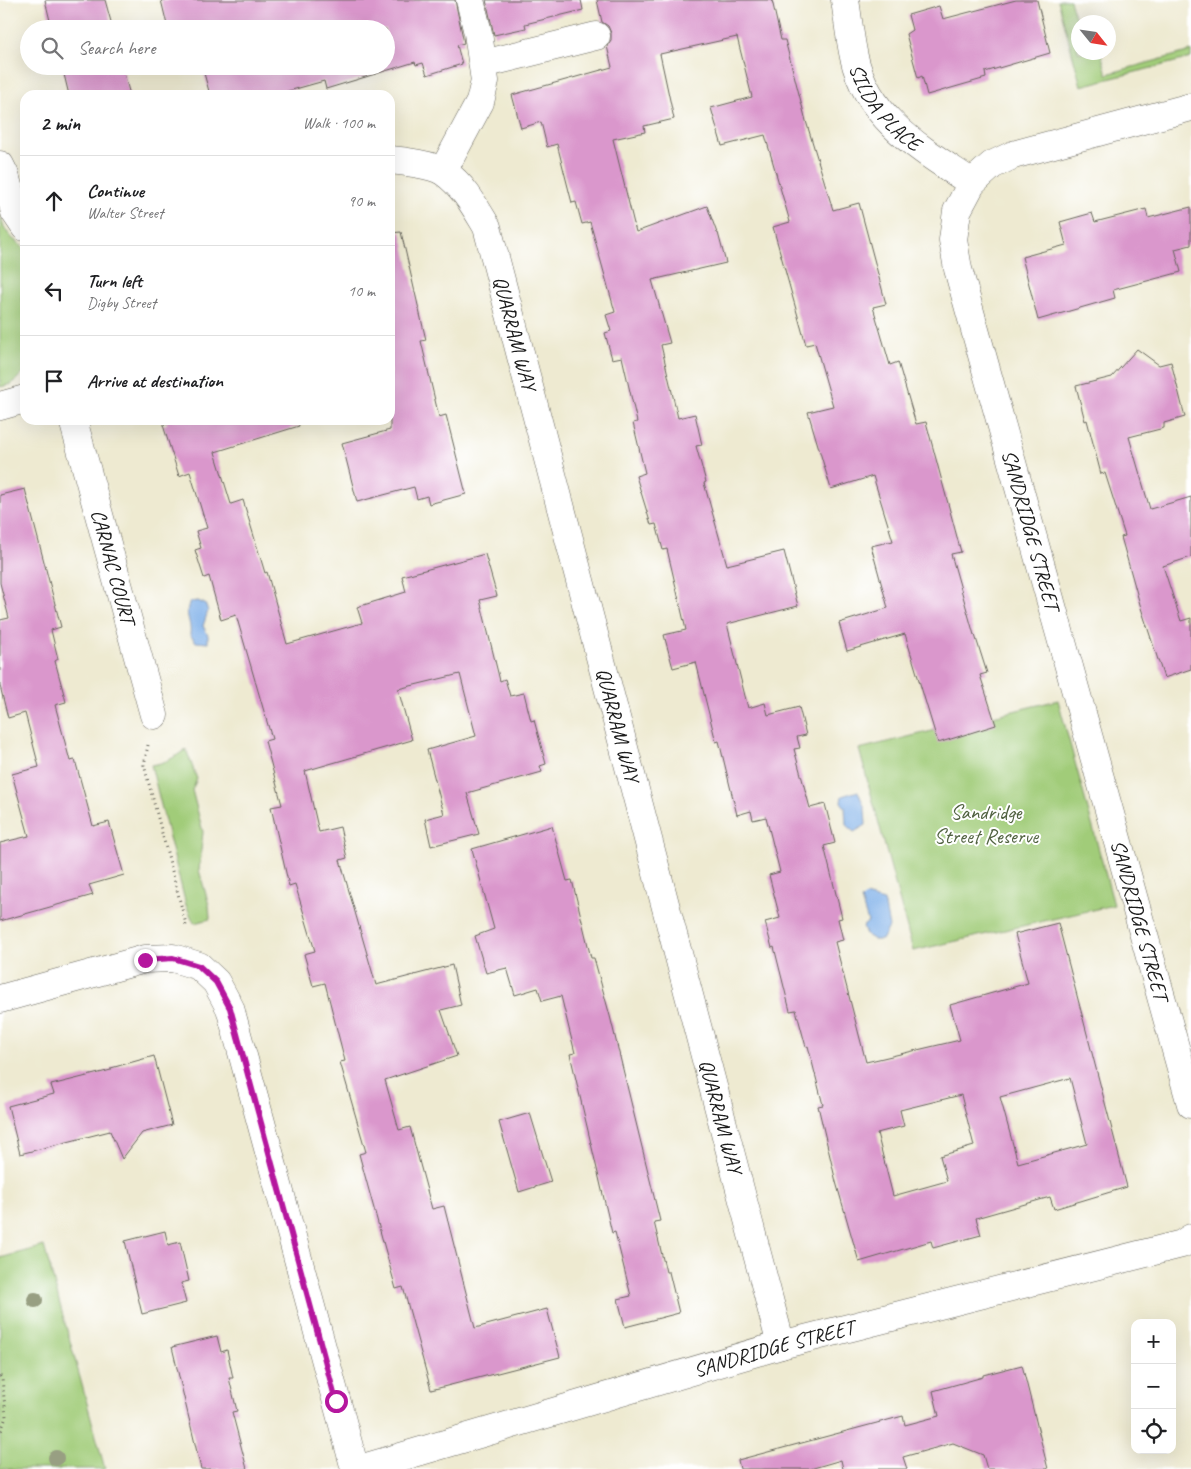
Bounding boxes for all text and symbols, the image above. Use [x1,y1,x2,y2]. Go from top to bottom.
north arrow [1071,15,1116,60]
search box [20,20,395,75]
icon: search [38,34,66,62]
text: Search here [78,36,155,60]
street label: SILDA PLACE [844,61,929,158]
text: 2 min [40,110,80,136]
text: Walk · 100 m [303,113,375,133]
text: Continue [87,179,144,203]
icon: ahead [40,187,68,215]
text: 90 m [348,191,375,211]
text: Walter Street [87,203,163,223]
text: Turn left [87,269,142,293]
street label: QUARRAM WAY [487,273,543,397]
icon: left [40,277,68,305]
text: 10 m [348,281,375,301]
text: Digby Street [87,293,156,313]
icon: arrive [40,367,68,395]
text: Arrive at destination [87,369,223,393]
street label: SANDRIDGE STREET [996,447,1067,617]
street label: CARNAC COURT [85,506,143,631]
street label: QUARRAM WAY [591,665,646,788]
park label: Sandridge Street Reserve [934,799,1039,849]
street label: SANDRIDGE STREET [1105,837,1176,1008]
route end [134,949,157,972]
street label: QUARRAM WAY [694,1057,749,1180]
street label: SANDRIDGE STREET [690,1313,861,1383]
map controls [1131,1319,1176,1454]
button: + [1131,1319,1176,1364]
button: − [1131,1364,1176,1409]
route start [325,1390,348,1413]
button: locate [1131,1409,1176,1454]

